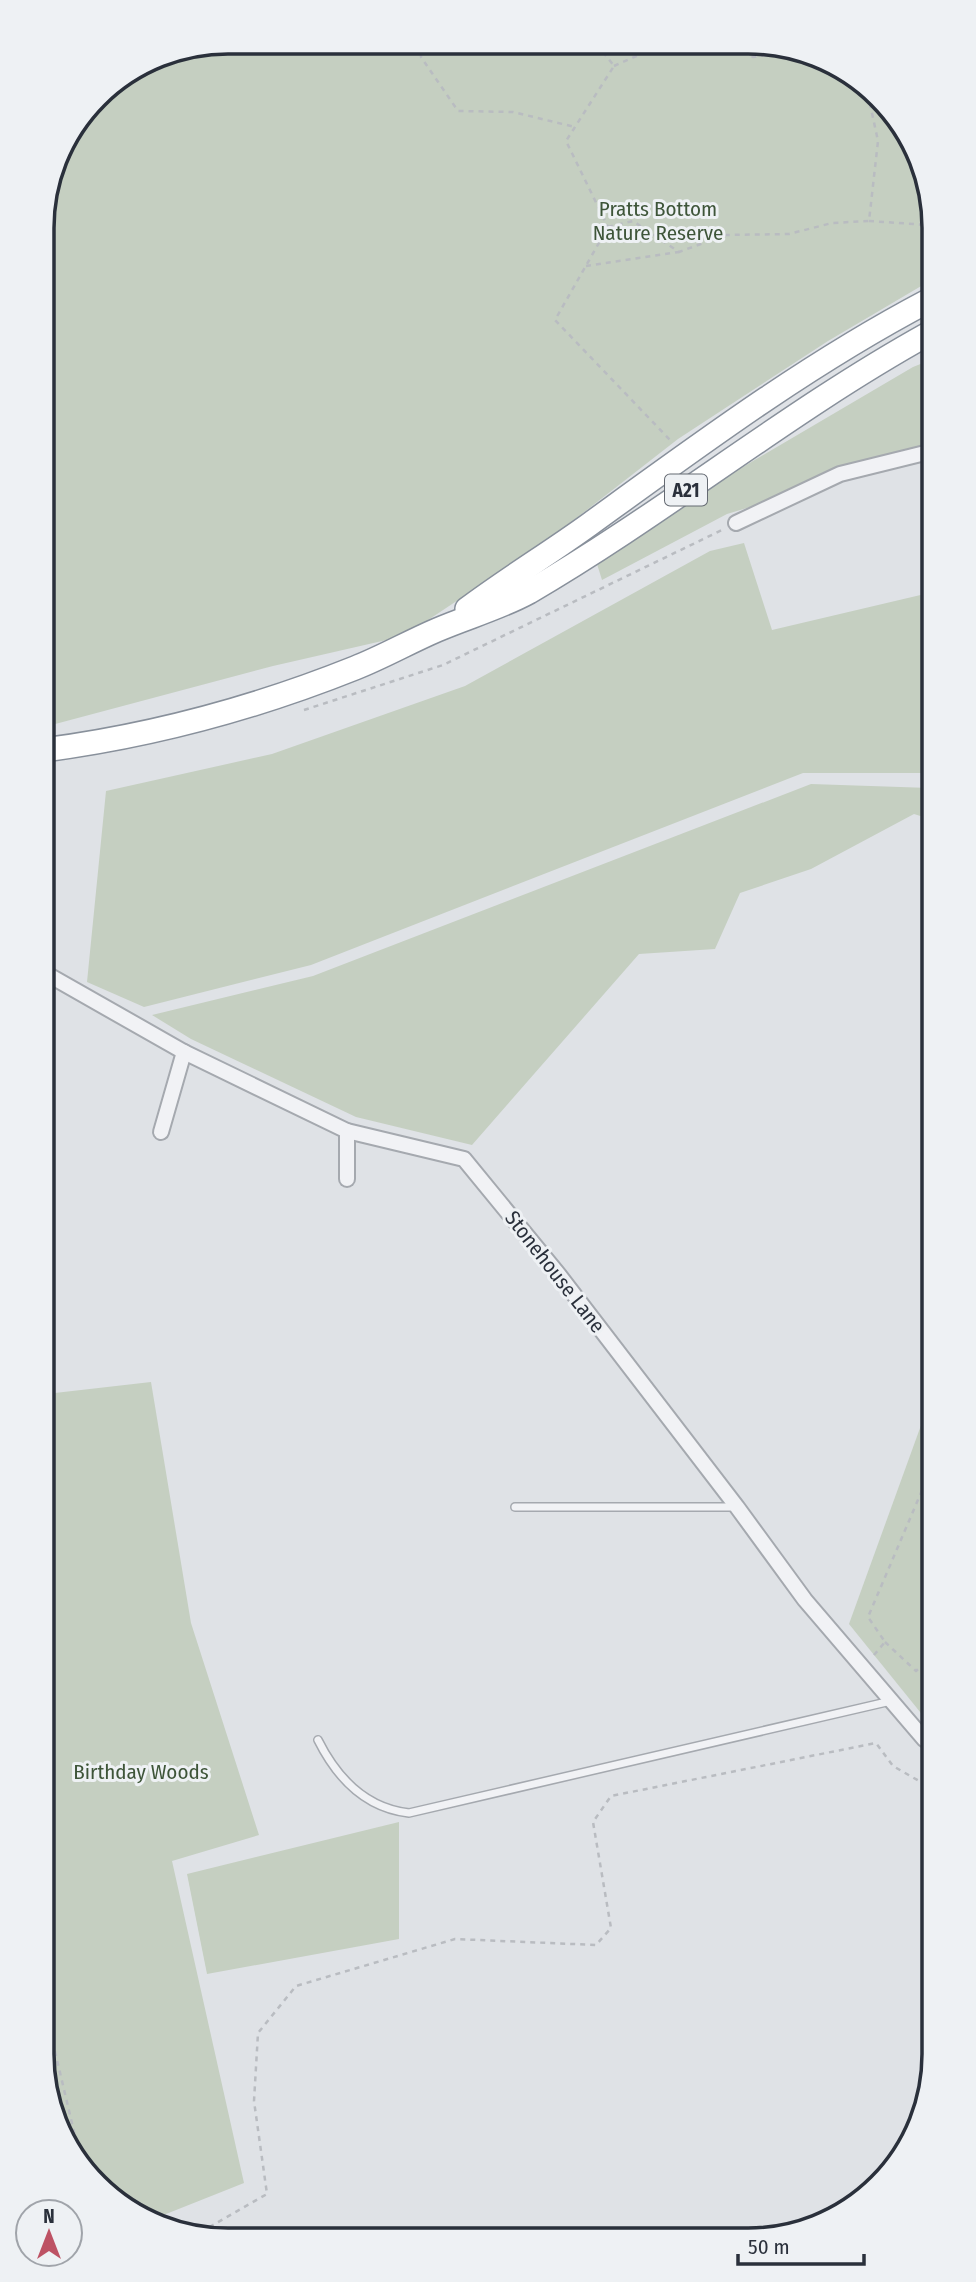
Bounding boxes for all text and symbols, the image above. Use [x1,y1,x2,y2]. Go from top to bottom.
park label: Pratts Bottom Nature Reserve [593,196,723,246]
road number: A21 [665,475,707,505]
street label: Stonehouse Lane [499,1206,611,1338]
park label: Birthday Woods [73,1759,209,1785]
north arrow [14,2198,84,2268]
text: N [43,2205,55,2228]
scale bar [738,2222,864,2266]
text: 50 m [748,2234,790,2260]

